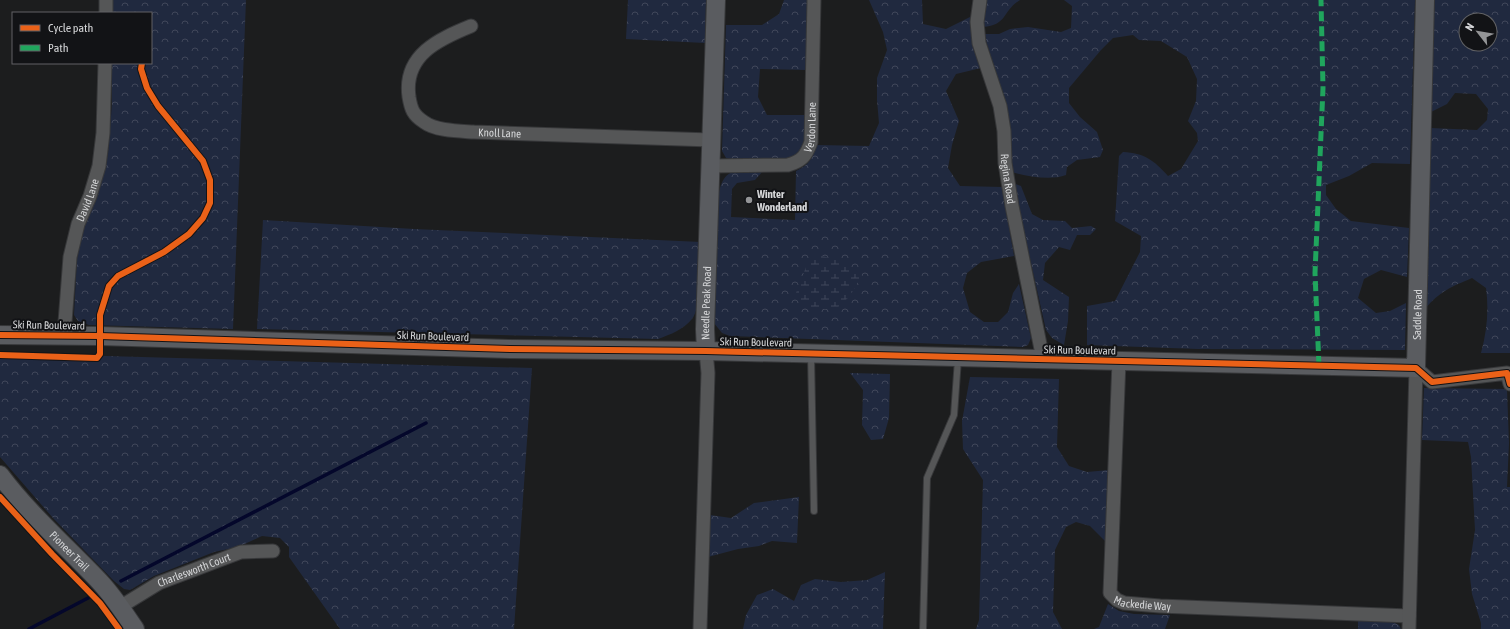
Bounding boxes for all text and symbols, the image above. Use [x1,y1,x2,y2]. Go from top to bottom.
legend [12,12,152,64]
north arrow [1458,12,1498,52]
text: Cycle path [48,21,93,35]
text: N [1463,21,1476,33]
text: Path [48,41,69,55]
street label: Verdon Lane [802,102,818,154]
street label: Knoll Lane [478,126,521,140]
street label: Regina Road [999,153,1018,205]
street label: David Lane [74,177,101,223]
place label: Winter Wonderland [756,188,807,213]
marker: Winter Wonderland [744,195,754,205]
street label: Needle Peak Road [699,266,713,340]
street label: Saddle Road [1411,289,1424,340]
street label: Ski Run Boulevard [13,318,85,332]
street label: Ski Run Boulevard [397,329,469,343]
street label: Ski Run Boulevard [720,335,792,349]
street label: Ski Run Boulevard [1044,343,1116,357]
street label: Pioneer Trail [47,529,92,573]
street label: Charlesworth Court [156,551,232,589]
street label: Mackedie Way [1112,593,1172,612]

